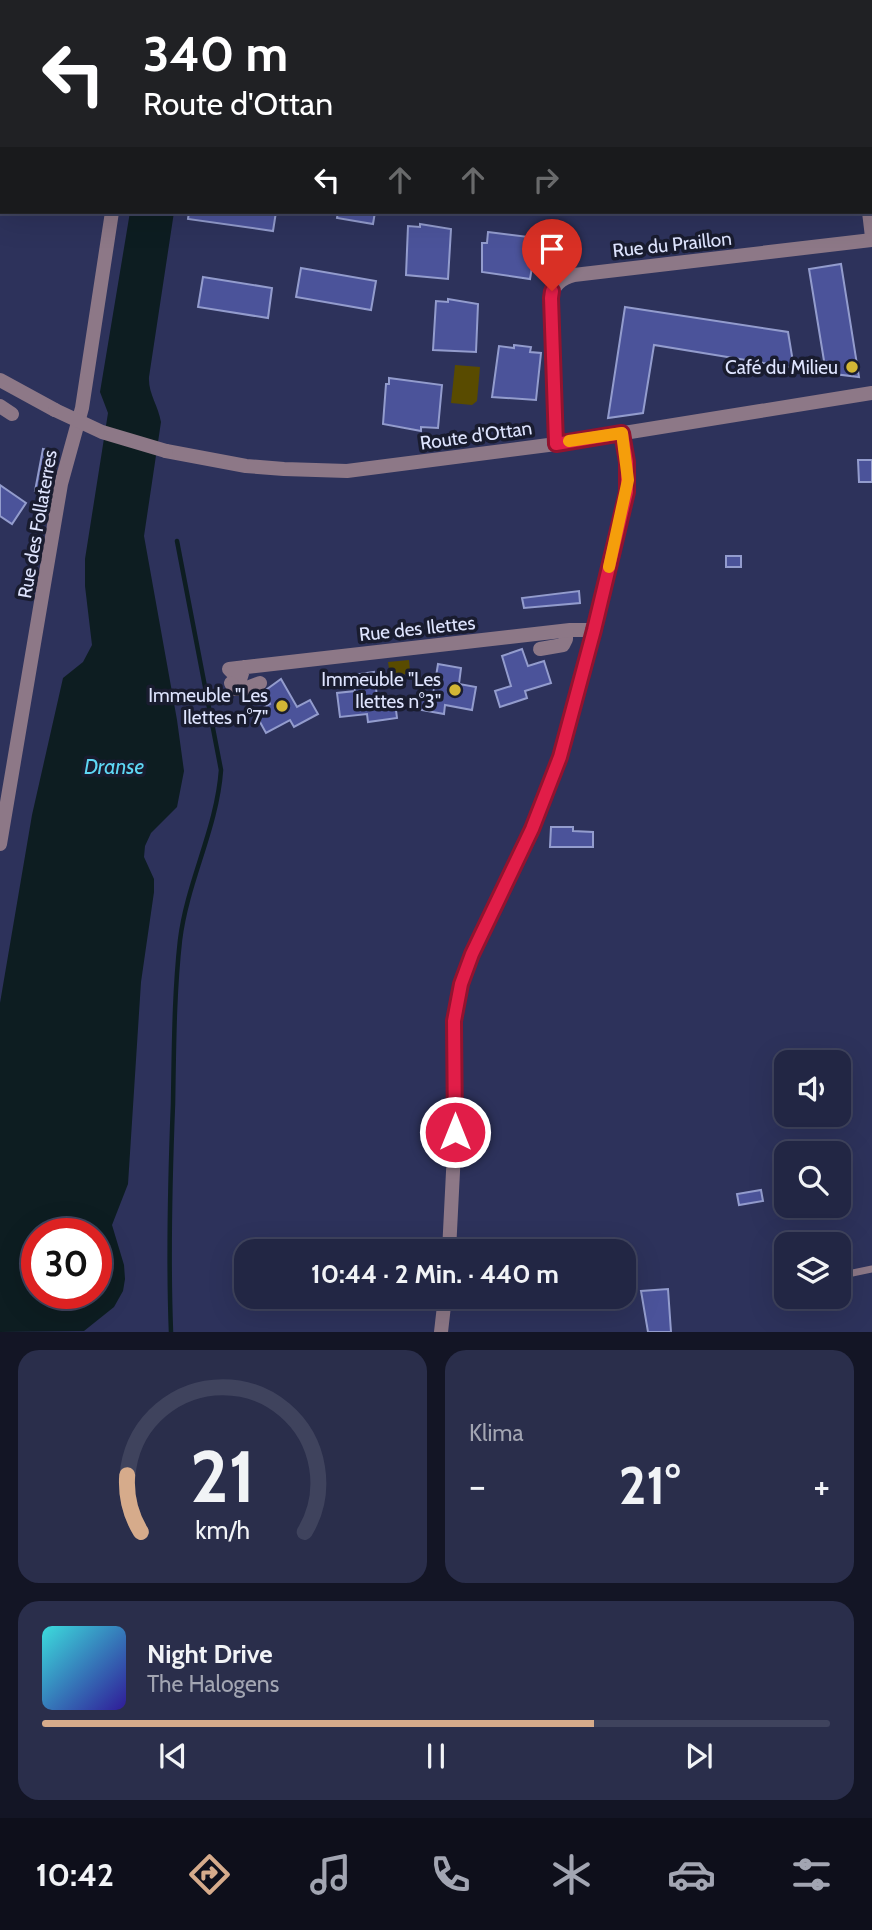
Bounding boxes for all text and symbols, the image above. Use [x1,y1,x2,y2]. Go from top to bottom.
text: 340 m [143,24,288,83]
icon: left [28,28,119,119]
text: Route d'Ottan [143,84,333,123]
icon: left [308,161,346,199]
icon: ahead [381,161,419,199]
icon: ahead [454,161,492,199]
icon: right [527,161,565,199]
pin [522,219,582,291]
street label: Rue du Praillon [611,227,733,262]
icon: arrive [533,230,571,268]
place label: Café du Milieu [725,356,838,379]
marker: Café du Milieu [844,359,860,375]
street label: Route d'Ottan [419,416,534,455]
street label: Rue des Follaterres [13,448,62,600]
street label: Rue des Ilettes [358,611,476,646]
place label: Immeuble "Les Ilettes n°3" [321,668,441,713]
marker: Immeuble "Les Ilettes n°3" [447,682,463,698]
place label: Immeuble "Les Ilettes n°7" [148,684,268,729]
marker: Immeuble "Les Ilettes n°7" [274,698,290,714]
water label: Dranse [84,754,145,779]
map controls [774,1050,851,1309]
button: sound [774,1050,851,1127]
position arrow [418,1095,492,1169]
button: search [774,1141,851,1218]
speed limit sign: 30 [21,1218,112,1309]
button: layers [774,1232,851,1309]
text: 10:44 · 2 Min. · 440 m [311,1258,559,1290]
text: Klima [469,1419,524,1447]
text: 21 [190,1433,255,1521]
text: 21° [619,1454,680,1517]
text: − [469,1462,486,1509]
text: + [813,1462,830,1509]
text: km/h [195,1515,250,1545]
text: Night Drive [147,1638,273,1670]
text: The Halogens [147,1670,279,1698]
icon: previous [154,1737,192,1775]
icon: pause [417,1737,455,1775]
icon: next [680,1737,718,1775]
icon: directions [185,1850,234,1899]
icon: music [306,1850,355,1899]
icon: phone [426,1850,475,1899]
icon: climate [547,1850,596,1899]
icon: car [667,1850,716,1899]
icon: filters [787,1850,836,1899]
text: 10:42 [36,1855,114,1894]

